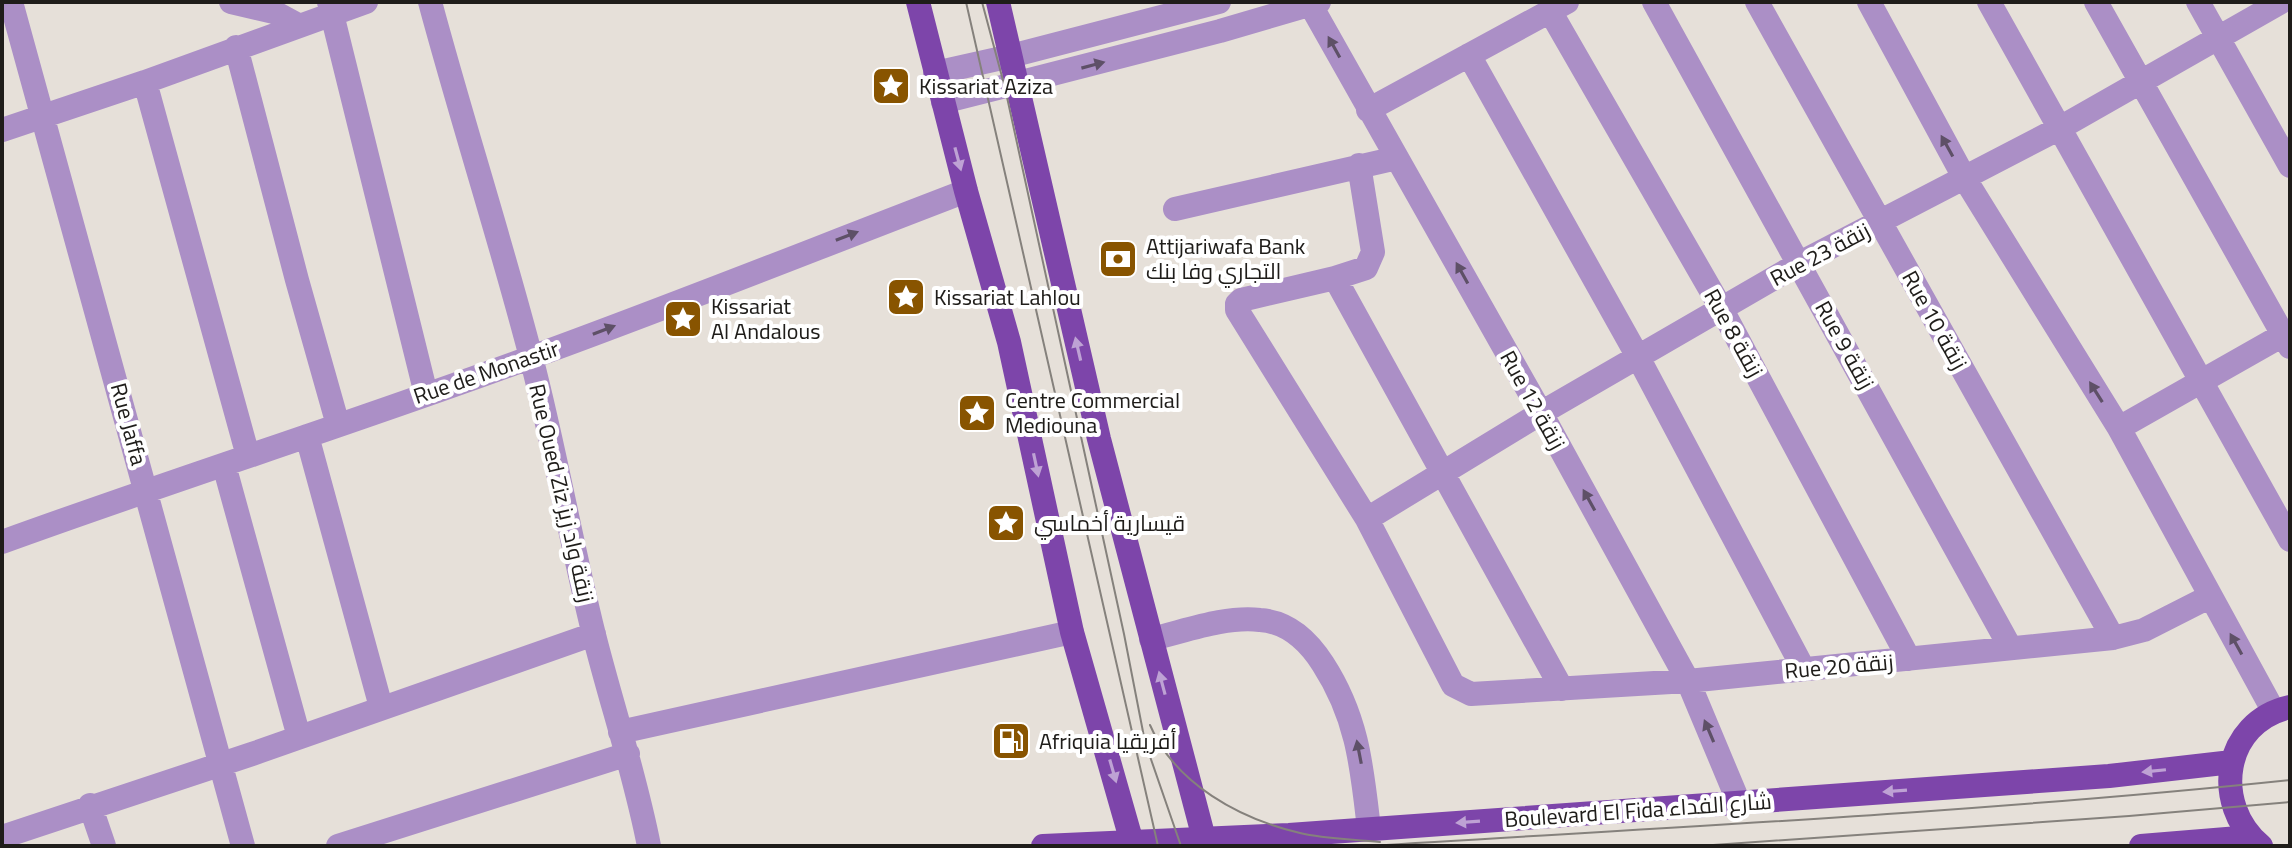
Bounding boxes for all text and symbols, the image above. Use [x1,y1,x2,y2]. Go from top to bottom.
one-way arrow [1327,36,1340,59]
one-way arrow [1081,58,1106,70]
place icon: Kissariat Aziza [870,65,912,107]
place label: Kissariat Aziza [919,65,1053,107]
one-way arrow [1940,134,1954,157]
one-way arrow [952,147,965,171]
street label: Rue 23 زنقة [1762,210,1878,298]
place label: Attijariwafa Bank التجاري وفا بنك [1146,225,1306,292]
one-way arrow [835,229,859,242]
bank icon: Attijariwafa Bank التجاري وفا بنك [1097,238,1139,280]
one-way arrow [1455,262,1469,285]
street label: Rue 10 زنقة [1890,262,1980,378]
place icon: Kissariat Lahlou [885,276,927,318]
place label: Kissariat Lahlou [934,276,1081,318]
street label: Rue 8 زنقة [1692,281,1776,385]
place label: Kissariat Al Andalous [711,285,820,352]
street label: Rue 9 زنقة [1803,293,1887,397]
place icon: Kissariat Al Andalous [662,298,704,340]
one-way arrow [592,323,616,336]
street label: Rue de Monastir [407,327,565,417]
one-way arrow [1071,337,1084,362]
street label: Rue 12 زنقة [1488,342,1578,458]
street label: Rue Jaffa [98,378,160,470]
place label: Centre Commercial Mediouna [1005,379,1180,446]
street label: Rue Oued Ziz زنقة واد زيز [516,380,608,606]
one-way arrow [2090,381,2104,403]
place icon: Centre Commercial Mediouna [956,392,998,434]
one-way arrow [1030,453,1043,478]
one-way arrow [1582,489,1595,512]
place icon: قيسارية أخماسي [985,502,1027,544]
place label: قيسارية أخماسي [1034,502,1185,544]
one-way arrow [2229,633,2243,655]
street label: Rue 20 زنقة [1783,640,1895,692]
one-way arrow [1156,670,1168,695]
one-way arrow [1702,719,1715,743]
fuel station icon: Afriquia أفريقيا [990,720,1032,762]
place label: Afriquia أفريقيا [1039,720,1176,762]
one-way arrow [1352,739,1365,764]
one-way arrow [1107,760,1120,784]
one-way arrow [2142,764,2167,777]
street label: Boulevard El Fida شارع الفداء [1503,780,1773,840]
one-way arrow [1882,785,1907,798]
one-way arrow [1455,816,1480,829]

